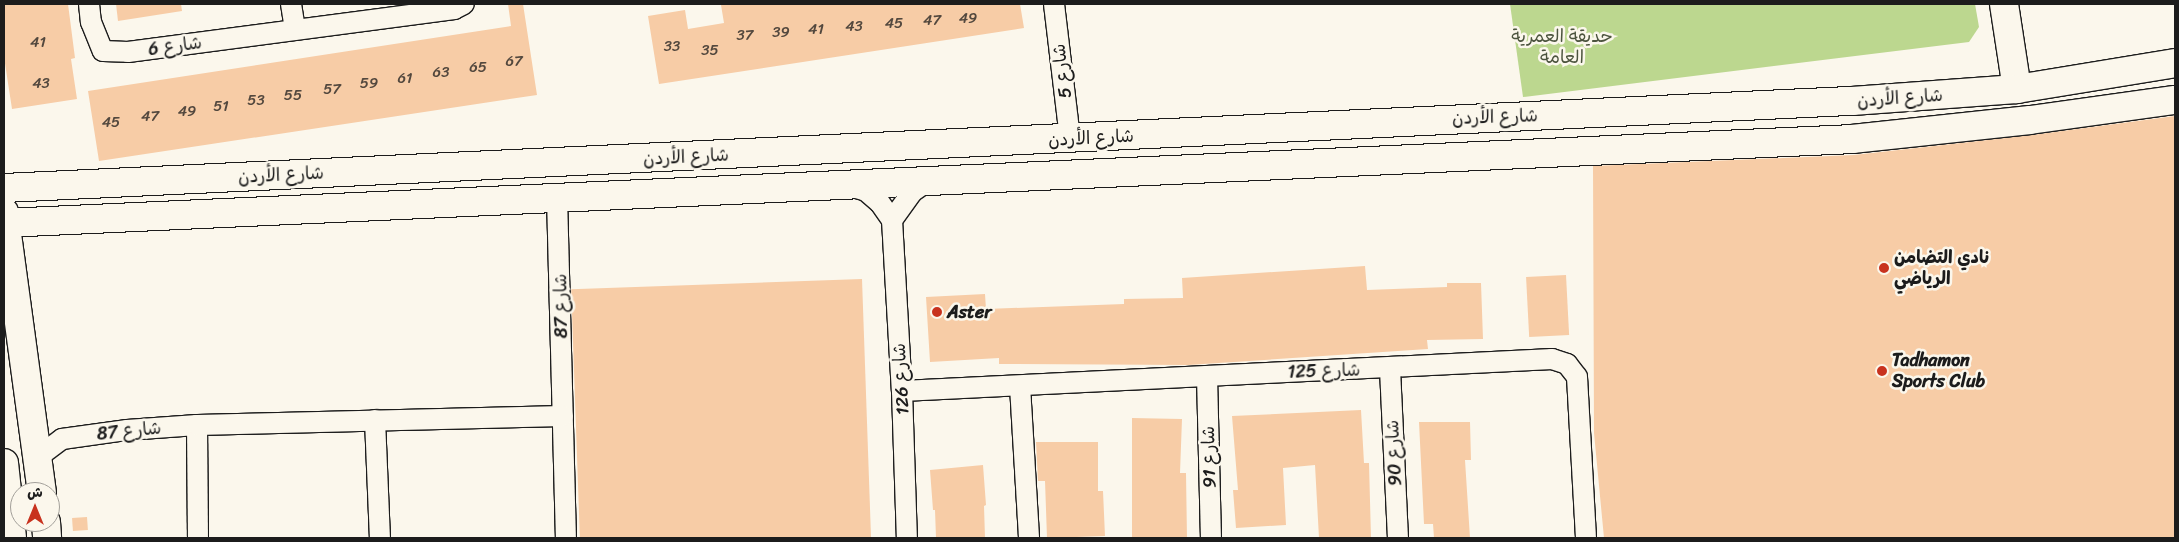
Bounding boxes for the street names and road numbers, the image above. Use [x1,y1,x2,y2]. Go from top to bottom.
street label: شارع 6 [147,32,203,60]
street label: شارع 5 [1048,43,1076,99]
street label: شارع الأردن [1856,84,1944,112]
street label: شارع الأردن [1452,105,1538,129]
street label: شارع الأردن [1048,125,1134,151]
street label: شارع الأردن [643,144,729,170]
street label: شارع الأردن [238,162,324,188]
street label: شارع 87 [550,273,572,339]
street label: شارع 126 [888,343,914,415]
street label: شارع 125 [1287,359,1361,383]
street label: شارع 87 [96,417,162,445]
street label: شارع 90 [1381,419,1407,487]
street label: شارع 91 [1198,426,1220,488]

